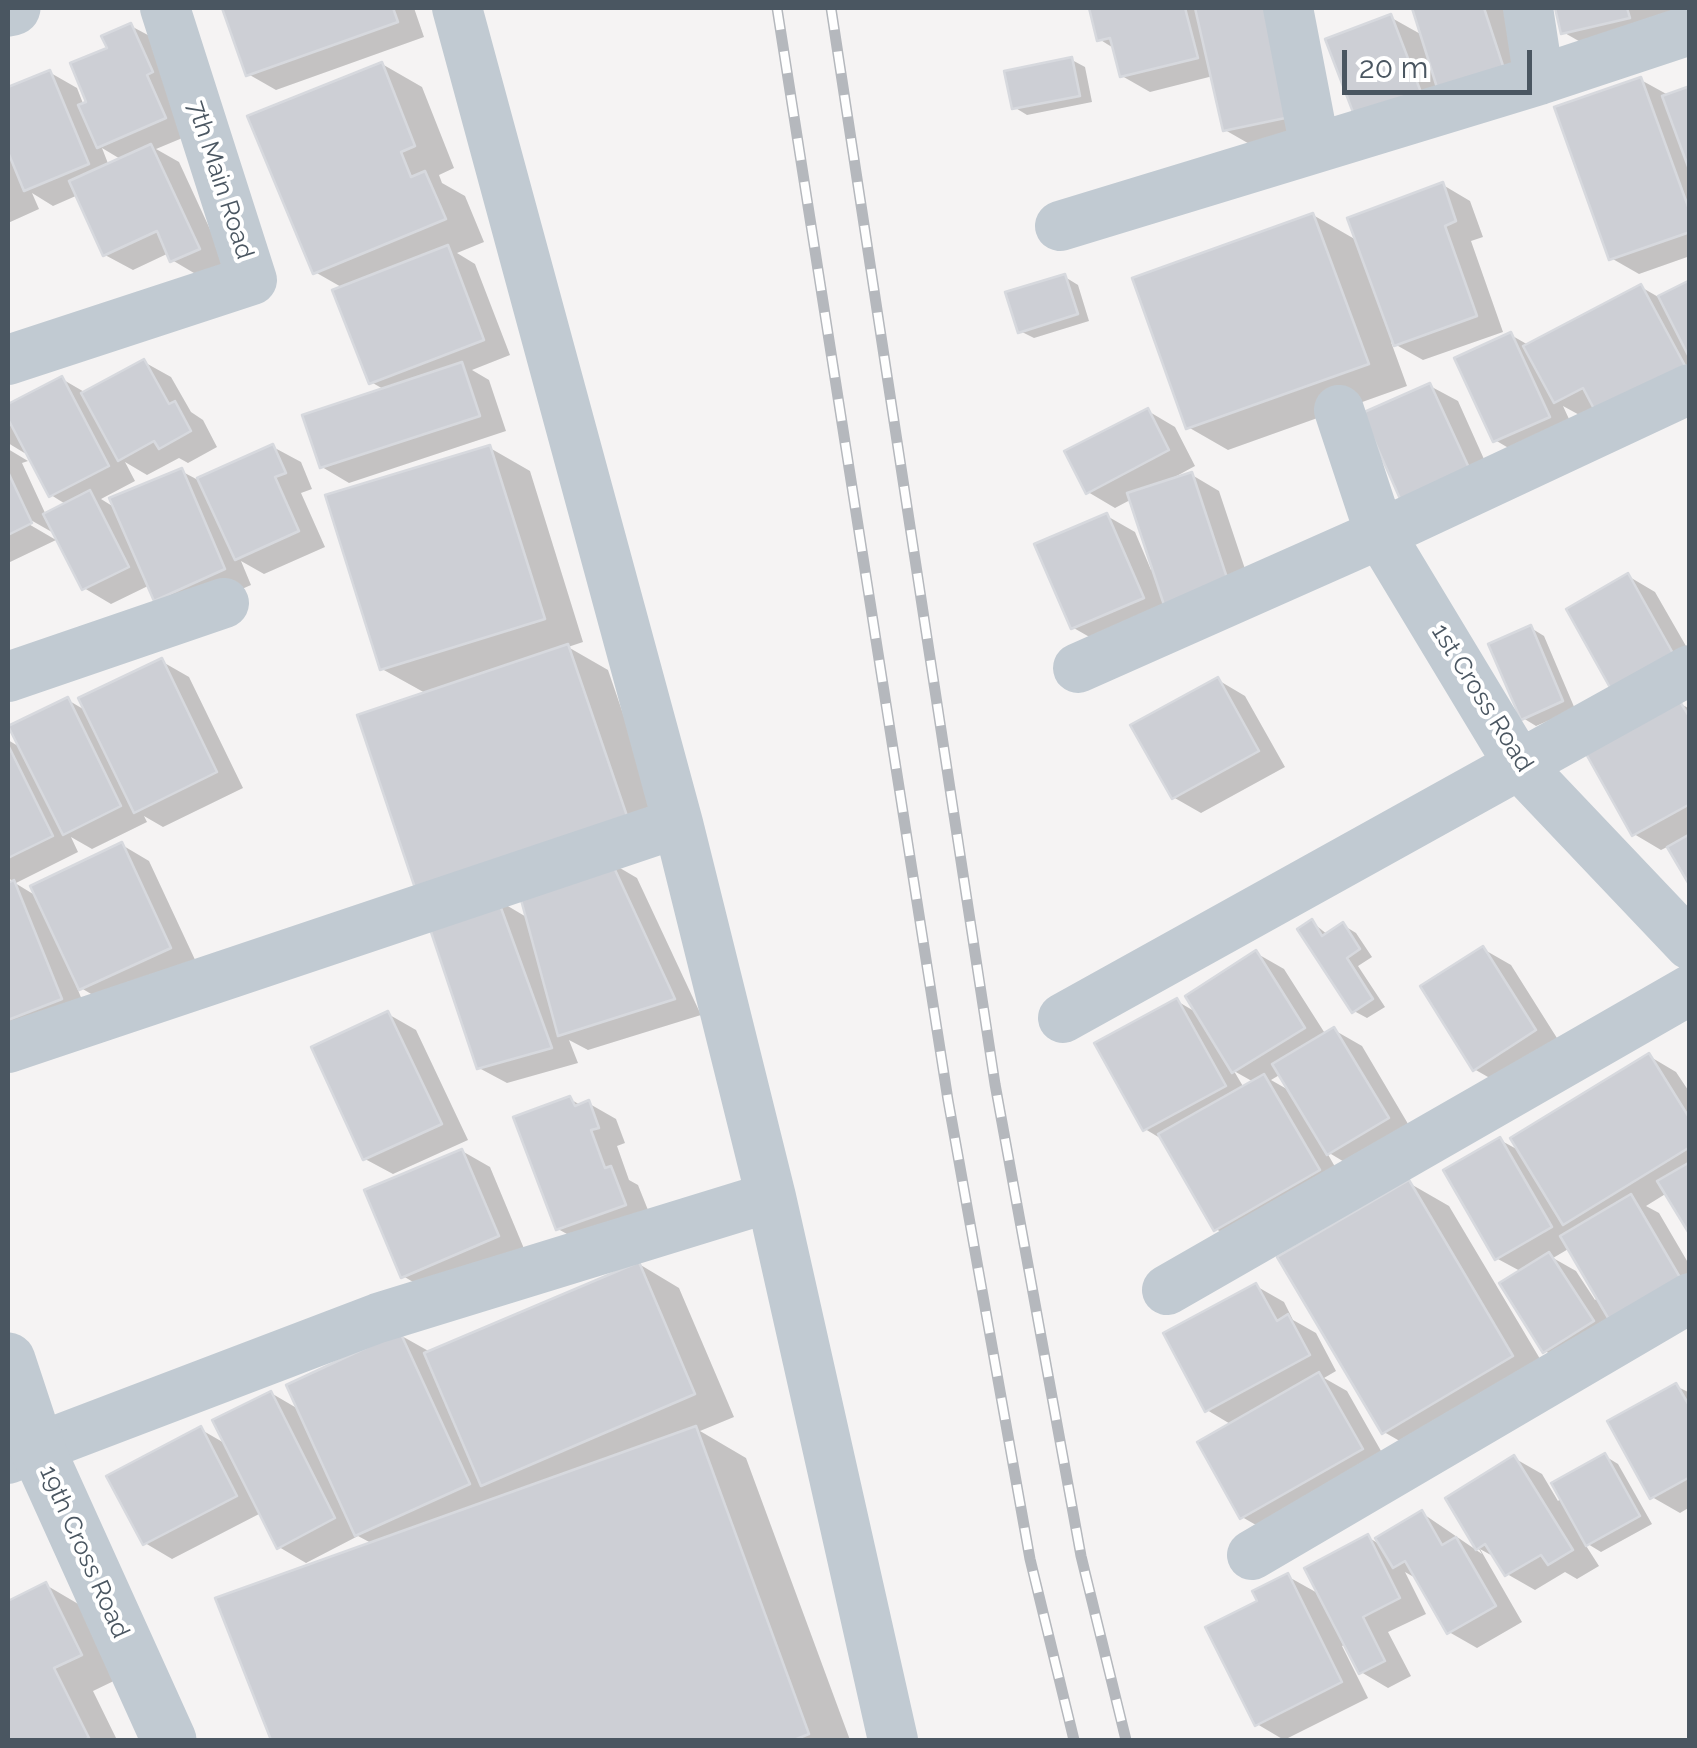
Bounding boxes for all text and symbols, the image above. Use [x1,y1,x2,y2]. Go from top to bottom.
scale bar [1347,30,1537,92]
text: 20 m [1359,50,1428,85]
street label: 7th Main Road [180,97,260,263]
street label: 1st Cross Road [1425,619,1539,777]
street label: 19th Cross Road [33,1461,135,1643]

